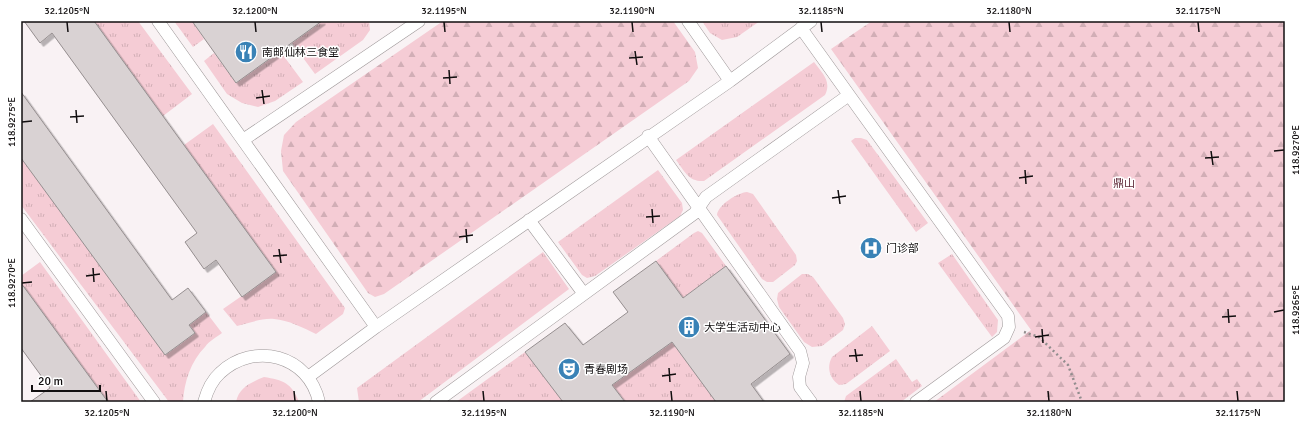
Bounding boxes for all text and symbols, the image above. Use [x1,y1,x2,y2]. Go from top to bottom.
text: 32.1205°N [44,5,90,17]
text: 32.1200°N [232,5,278,17]
text: 32.1195°N [421,5,467,17]
text: 32.1190°N [609,5,655,17]
text: 32.1185°N [798,5,844,17]
text: 32.1180°N [986,5,1032,17]
text: 32.1175°N [1175,5,1221,17]
restaurant icon: 南邮仙林三食堂 [233,39,259,65]
place label: 南邮仙林三食堂 [262,46,339,59]
text: 118.9275°E [6,97,18,147]
text: 118.9270°E [1290,125,1302,175]
park label: 鼎山 [1113,177,1135,190]
hospital icon: 门诊部 [858,235,884,261]
place label: 门诊部 [886,242,919,255]
text: 118.9270°E [6,258,18,308]
text: 118.9265°E [1290,285,1302,335]
building icon: 大学生活动中心 [676,314,702,340]
place label: 大学生活动中心 [704,321,781,334]
theatre icon: 青春剧场 [556,356,582,382]
place label: 青春剧场 [584,363,628,376]
scale bar [32,367,100,393]
text: 20 m [38,374,63,389]
text: 32.1205°N [84,407,130,419]
text: 32.1200°N [272,407,318,419]
text: 32.1195°N [461,407,507,419]
text: 32.1190°N [649,407,695,419]
text: 32.1185°N [838,407,884,419]
text: 32.1180°N [1026,407,1072,419]
text: 32.1175°N [1215,407,1261,419]

